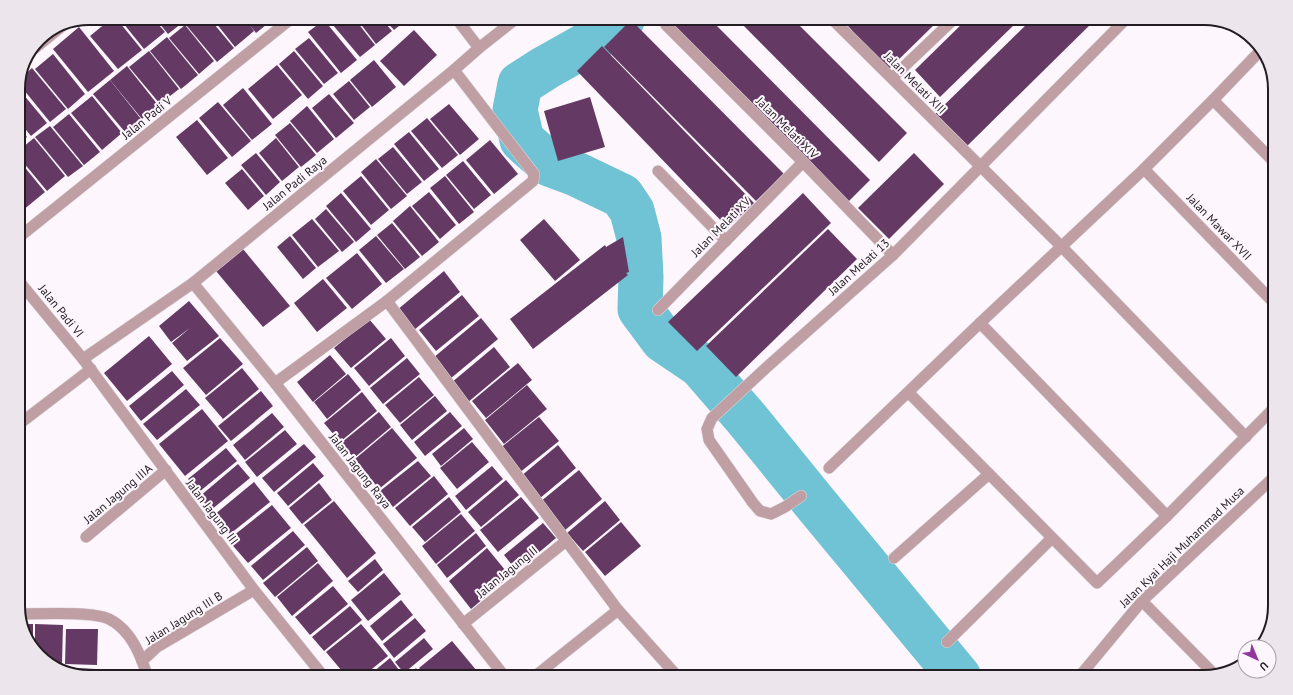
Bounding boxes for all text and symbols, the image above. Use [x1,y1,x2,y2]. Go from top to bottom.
street label: Jalan Melati XIII [880,48,950,117]
street label: Jalan Padi V [118,93,175,143]
street label: Jalan Melati XIV [753,93,822,162]
street label: Jalan Padi Raya [259,152,330,214]
street label: Jalan Mawar XVII [1183,189,1255,263]
street label: Jalan Melati XV [687,194,754,260]
street label: Jalan Melati 13 [824,235,892,299]
street label: Jalan Padi VI [35,280,87,340]
street label: Jalan Jagung Raya [326,429,395,511]
street label: Jalan Jagung IIIA [80,461,155,527]
street label: Jalan Jagung III [182,475,242,547]
street label: Jalan Kyai Haji Muhammad Musa [1115,483,1247,611]
street label: Jalan Jagung II [472,542,540,601]
street label: Jalan Jagung III B [142,588,225,648]
north arrow [1237,639,1277,679]
text: U [1257,659,1271,674]

